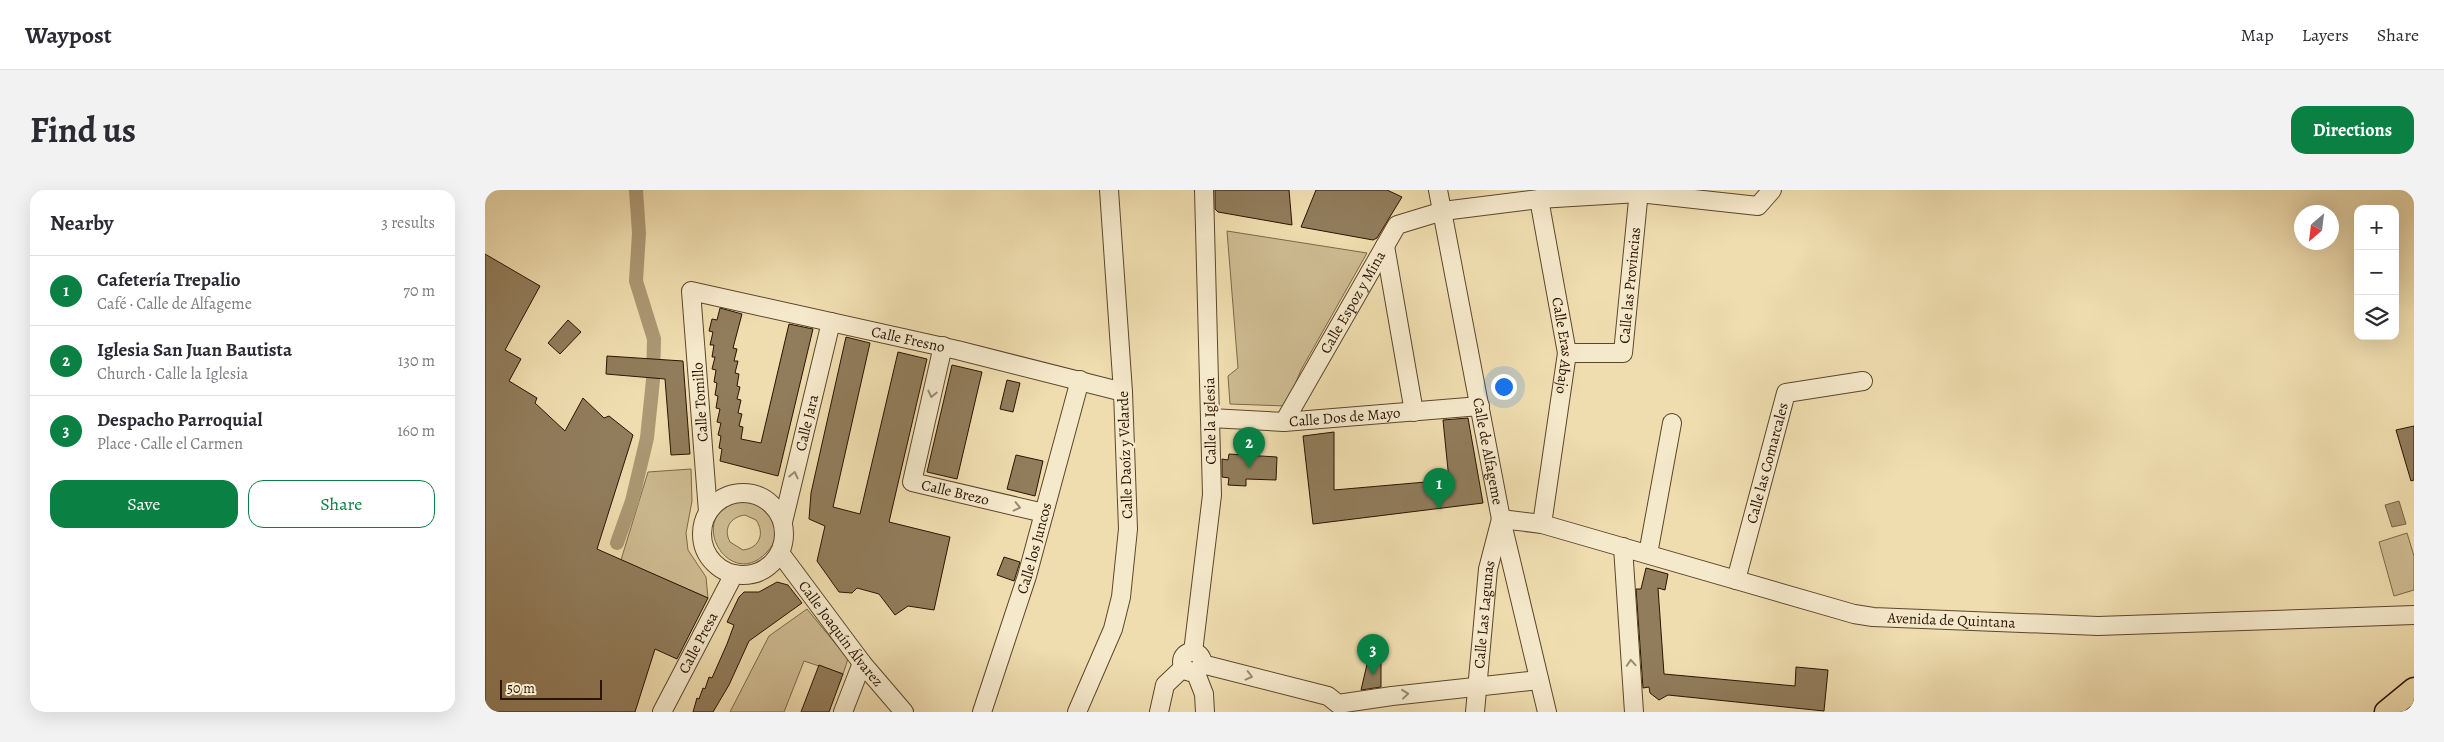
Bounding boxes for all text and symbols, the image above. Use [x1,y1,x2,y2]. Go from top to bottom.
text: Waypost [25,19,112,51]
text: Map [2241,23,2274,47]
text: Layers [2302,23,2349,47]
text: Share [2377,23,2419,47]
text: Find us [30,106,136,154]
button: Directions [2291,106,2414,154]
north arrow [2294,205,2339,250]
map controls [2354,205,2399,340]
button: + [2354,205,2399,250]
text: Nearby [50,209,113,237]
text: 3 results [381,212,435,234]
street label: Calle las Provincias [1614,226,1645,344]
street label: Calle Espoz y Mina [1315,247,1390,357]
button: − [2354,250,2399,295]
text: Cafetería Trepalio [97,267,241,293]
text: 1 [63,280,69,302]
text: 70 m [403,280,435,302]
text: Café · Calle de Alfageme [97,293,252,315]
button: layers [2354,295,2399,340]
street label: Calle Eras Abajo [1547,296,1577,395]
street label: Calle Fresno [869,321,947,357]
text: Iglesia San Juan Bautista [97,337,292,363]
text: 2 [62,350,70,372]
text: 130 m [398,350,435,372]
street label: Calle Tomillo [687,362,713,442]
text: Church · Calle la Iglesia [97,363,248,385]
your location [1491,374,1517,400]
street label: Calle la Iglesia [1199,377,1221,465]
one-way arrow [927,390,938,398]
street label: Calle Daoíz y Velarde [1113,390,1137,519]
street label: Calle Jara [790,393,823,453]
street label: Calle de Alfageme [1468,396,1508,507]
street label: Calle las Comarcales [1742,400,1793,526]
street label: Calle Dos de Mayo [1288,403,1401,432]
text: Despacho Parroquial [97,407,262,433]
text: 3 [63,420,69,442]
text: 160 m [397,420,435,442]
pin: 2 [1233,427,1265,468]
text: Place · Calle el Carmen [97,433,243,455]
pin: 1 [1423,468,1455,509]
one-way arrow [788,471,799,480]
street label: Calle Brezo [919,475,991,510]
button: Save [50,480,238,528]
button: Share [248,480,435,528]
street label: Calle los Juncos [1012,500,1056,597]
one-way arrow [1012,501,1021,512]
street label: Calle Las Lagunas [1469,558,1500,669]
street label: Calle Joaquín Álvarez [794,577,888,691]
street label: Avenida de Quintana [1886,608,2016,633]
street label: Calle Presa [674,609,722,677]
pin: 3 [1357,634,1389,675]
one-way arrow [1625,659,1636,667]
one-way arrow [1245,670,1254,681]
scale bar [500,677,603,700]
text: 50 m [507,679,535,698]
one-way arrow [1402,689,1410,700]

